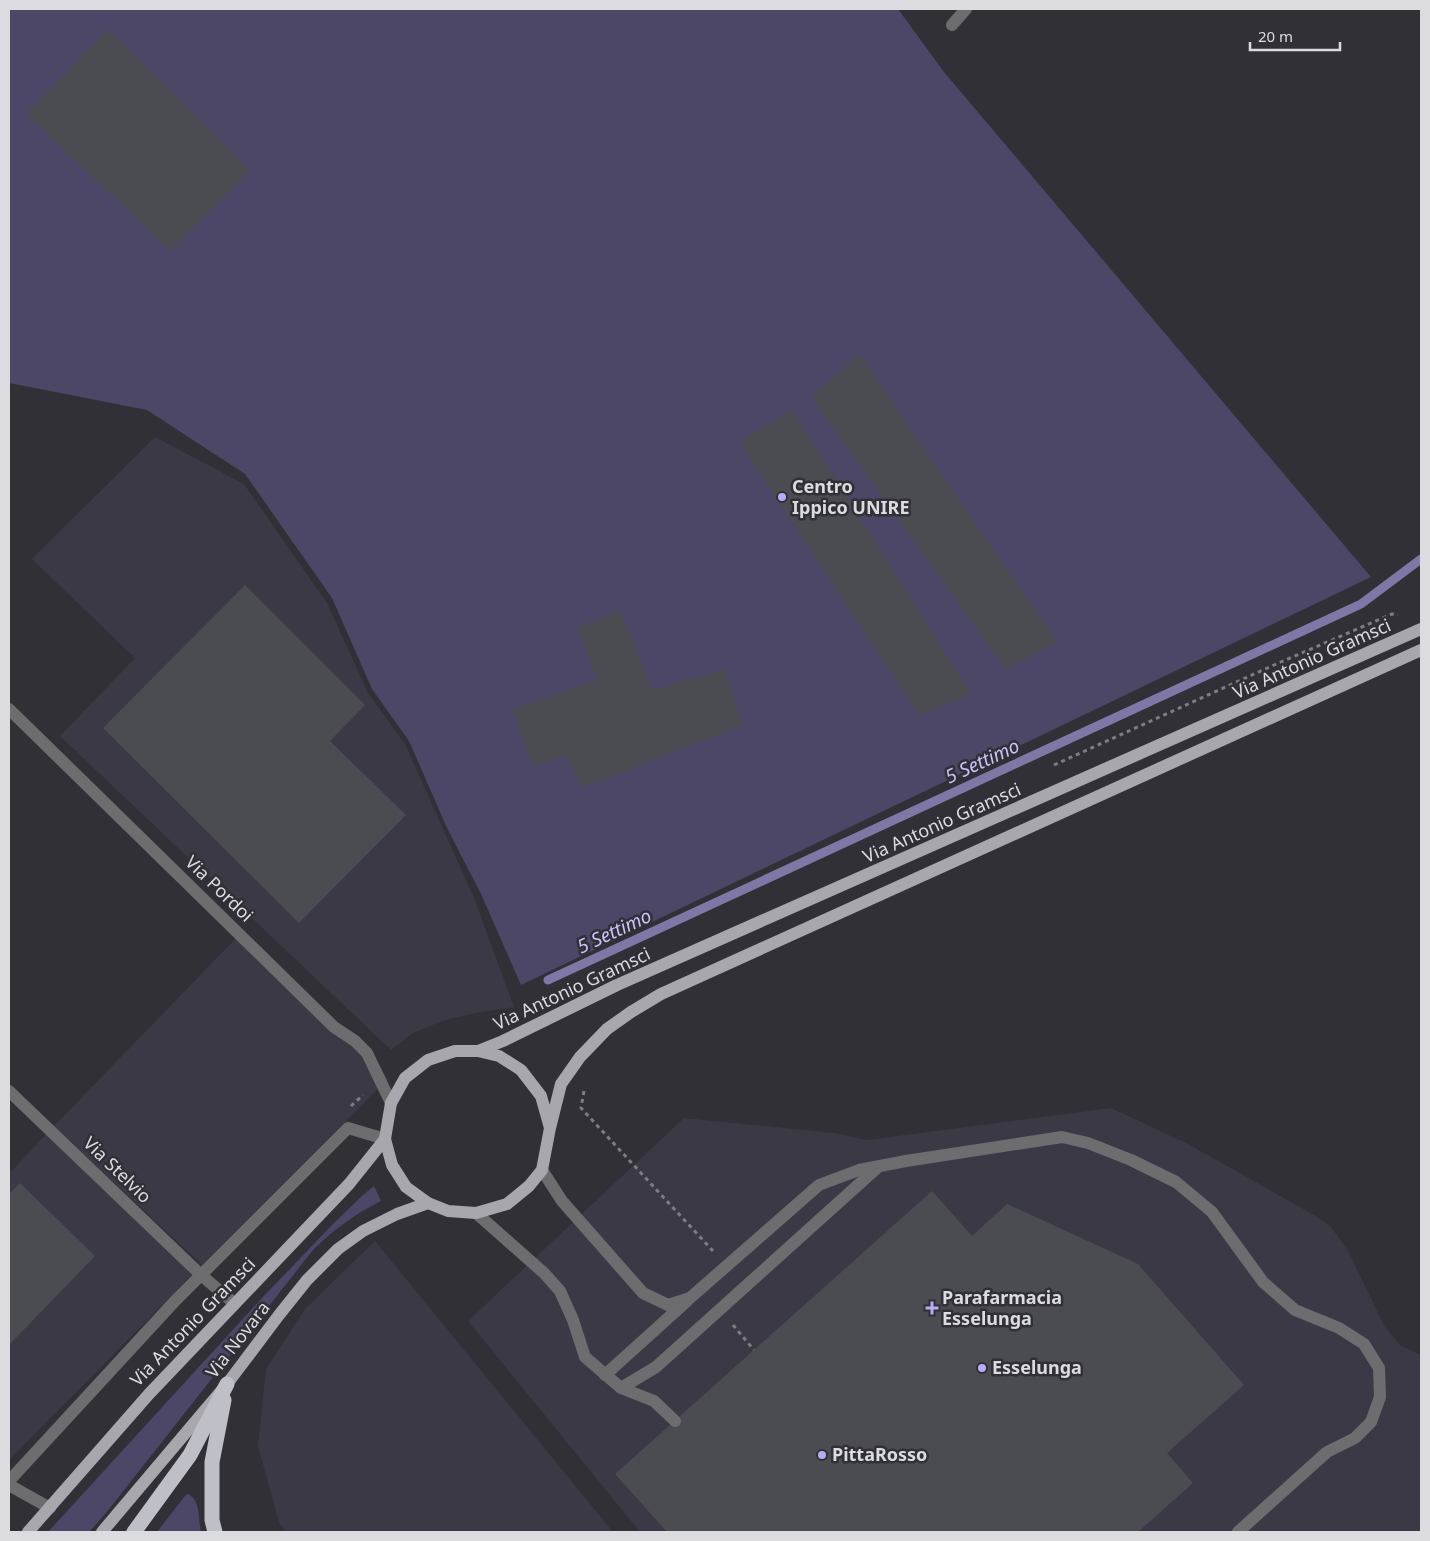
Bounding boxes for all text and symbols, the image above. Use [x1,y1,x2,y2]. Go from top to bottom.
scale bar [1250,20,1340,52]
text: 20 m [1258,26,1293,46]
place label: Centro Ippico UNIRE [792,474,910,519]
marker: Centro Ippico UNIRE [776,491,788,503]
street label: Via Antonio Gramsci [1229,612,1394,704]
water label: 5 Settimo [941,732,1023,790]
street label: Via Antonio Gramsci [859,776,1024,868]
street label: Via Pordoi [181,850,259,927]
water label: 5 Settimo [573,902,655,960]
street label: Via Antonio Gramsci [489,941,654,1035]
street label: Via Stelvio [78,1131,157,1208]
street label: Via Antonio Gramsci [124,1252,260,1391]
place label: Parafarmacia Esselunga [942,1285,1062,1330]
street label: Via Novara [200,1296,275,1383]
marker: Parafarmacia Esselunga [926,1302,938,1314]
place label: Esselunga [992,1355,1082,1379]
marker: Esselunga [976,1362,988,1374]
place label: PittaRosso [832,1442,927,1466]
marker: PittaRosso [816,1449,828,1461]

